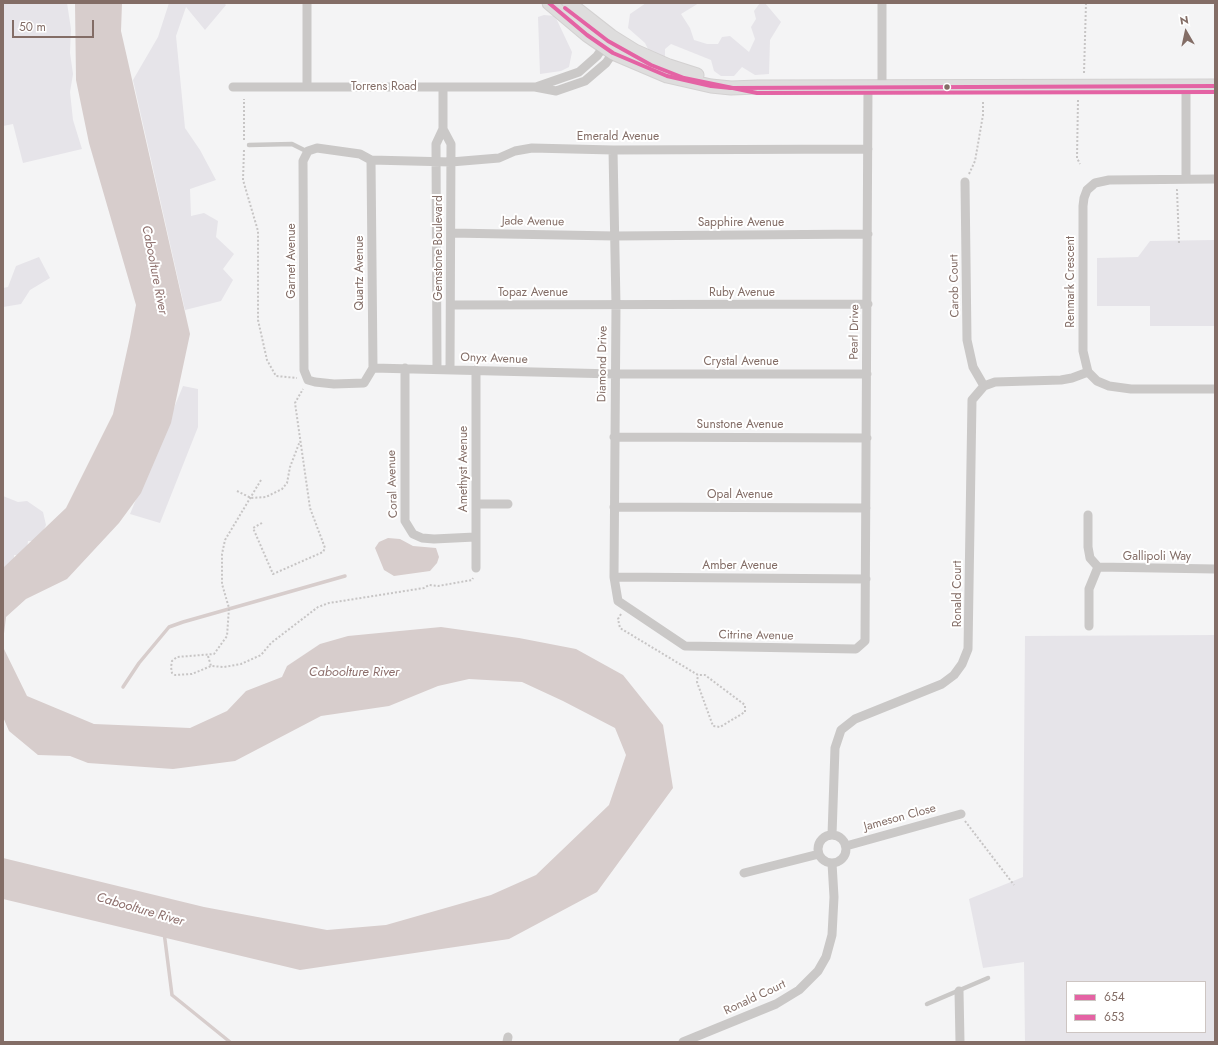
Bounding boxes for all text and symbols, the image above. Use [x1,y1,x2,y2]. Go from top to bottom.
scale bar [14,12,96,38]
north arrow [1166,12,1206,52]
text: N [1179,12,1190,29]
text: 50 m [19,18,46,36]
street label: Torrens Road [351,80,417,94]
unlabelled marker [942,82,952,92]
street label: Emerald Avenue [577,130,659,144]
street label: Gemstone Boulevard [432,195,446,301]
street label: Jade Avenue [502,214,564,230]
street label: Sapphire Avenue [698,216,784,230]
street label: Garnet Avenue [285,223,299,299]
water label: Caboolture River [138,224,170,316]
street label: Quartz Avenue [353,235,367,311]
street label: Renmark Crescent [1064,236,1078,328]
street label: Carob Court [947,254,963,318]
street label: Topaz Avenue [498,286,568,300]
street label: Ruby Avenue [709,286,775,300]
street label: Pearl Drive [847,304,863,360]
street label: Diamond Drive [595,326,611,402]
street label: Onyx Avenue [460,351,528,367]
street label: Crystal Avenue [703,355,779,369]
street label: Sunstone Avenue [697,418,783,432]
street label: Amethyst Avenue [457,426,471,512]
street label: Coral Avenue [385,450,401,518]
street label: Opal Avenue [707,488,773,502]
street label: Gallipoli Way [1123,550,1191,564]
street label: Amber Avenue [702,559,778,573]
street label: Ronald Court [951,561,965,627]
street label: Citrine Avenue [718,628,794,644]
water label: Caboolture River [309,665,399,681]
street label: Jameson Close [862,801,938,835]
water label: Caboolture River [94,890,186,930]
street label: Ronald Court [722,977,788,1019]
legend [1066,981,1206,1033]
text: 654 [1104,988,1125,1006]
text: 653 [1104,1008,1124,1026]

